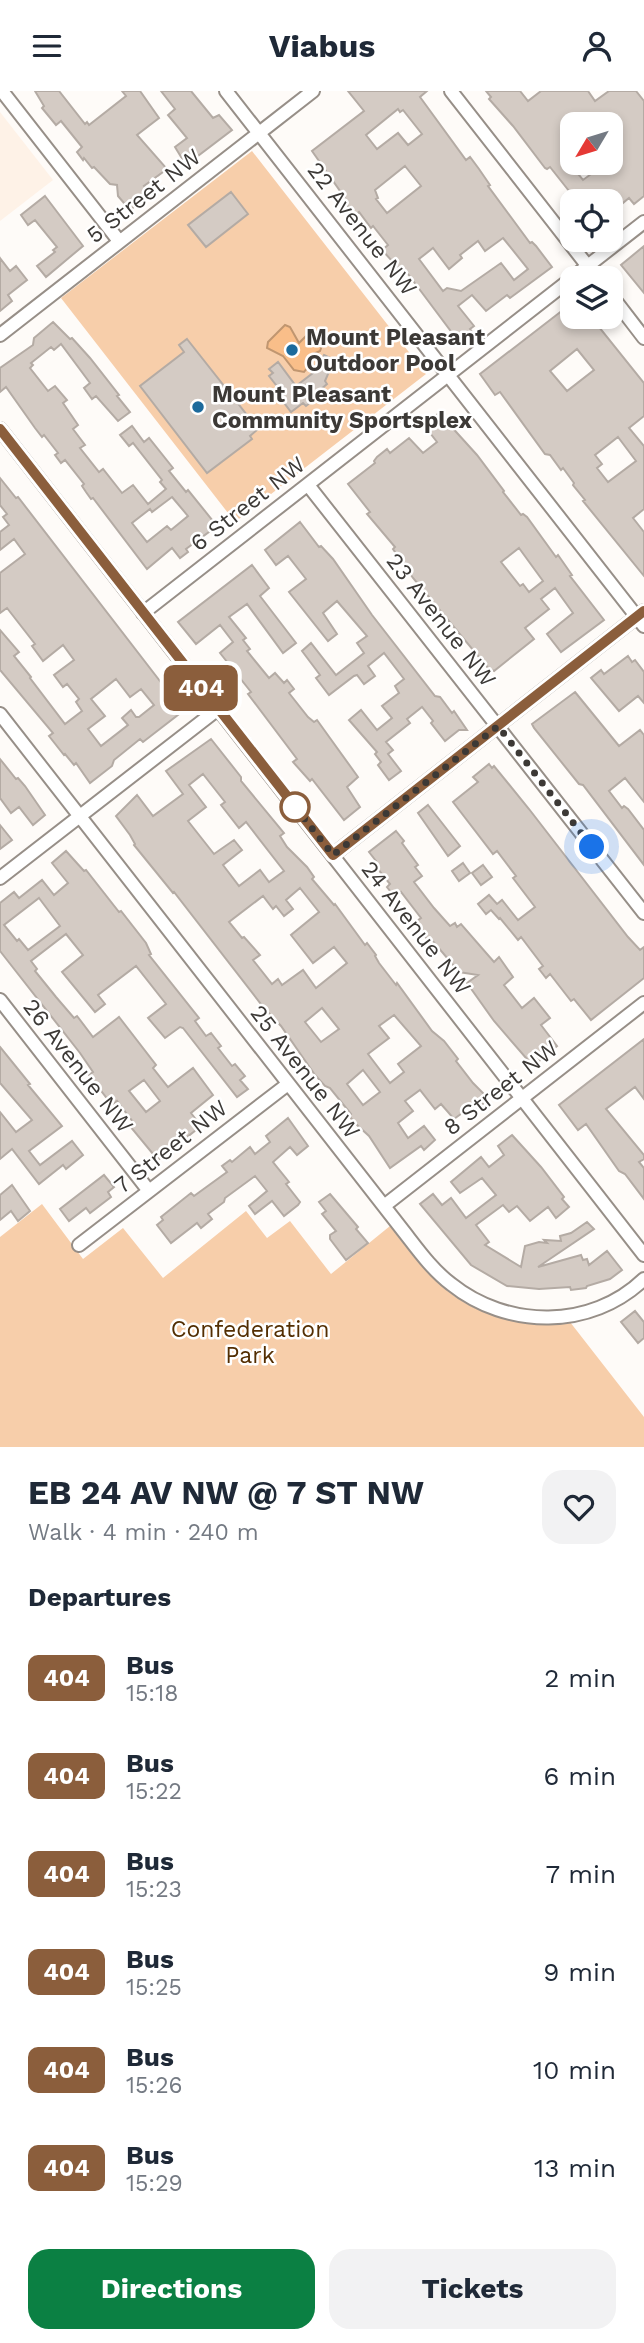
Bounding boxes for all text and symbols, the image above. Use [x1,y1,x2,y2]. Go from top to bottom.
icon: menu [28,27,66,65]
text: Viabus [269,27,375,65]
icon: person [578,27,616,65]
north arrow [560,112,623,175]
map controls [560,112,623,329]
street label: 5 Street NW [82,143,206,249]
street label: 22 Avenue NW [302,157,422,301]
button: locate [560,189,623,252]
button: layers [560,266,623,329]
place label: Mount Pleasant Outdoor Pool [306,324,485,377]
marker: Mount Pleasant Outdoor Pool [284,342,300,358]
place label: Mount Pleasant Community Sportsplex [212,381,473,434]
marker: Mount Pleasant Community Sportsplex [190,399,206,415]
street label: 6 Street NW [185,451,311,557]
street label: 23 Avenue NW [381,548,501,692]
line badge: 404 [161,665,241,711]
text: 404 [178,674,224,702]
unlabelled marker [280,792,310,822]
your location [574,829,609,864]
street label: 24 Avenue NW [356,856,476,1000]
street label: 26 Avenue NW [17,994,139,1138]
street label: 25 Avenue NW [245,1000,365,1144]
street label: 8 Street NW [438,1035,564,1141]
street label: 7 Street NW [109,1094,233,1200]
park label: Confederation Park [171,1316,329,1369]
button: heart [542,1470,616,1544]
text: EB 24 AV NW @ 7 ST NW [28,1473,424,1512]
text: Walk · 4 min · 240 m [28,1519,259,1546]
text: Departures [28,1582,171,1612]
text: Bus [126,1650,174,1680]
text: 2 min [544,1663,616,1693]
text: 404 [43,1664,90,1692]
text: 15:18 [126,1680,178,1707]
text: Bus [126,1748,174,1778]
text: 6 min [544,1761,616,1791]
text: 404 [43,1762,90,1790]
text: 15:22 [126,1778,182,1805]
text: Bus [126,1846,174,1876]
text: 7 min [546,1859,616,1889]
text: 404 [43,1860,90,1888]
text: 15:23 [126,1876,182,1903]
text: Bus [126,1944,174,1974]
text: 9 min [543,1957,616,1987]
text: 404 [43,1958,90,1986]
text: 15:25 [126,1974,182,2001]
text: Bus [126,2042,174,2072]
text: 10 min [533,2055,616,2085]
text: 404 [43,2056,90,2084]
text: 15:26 [126,2072,183,2099]
text: Bus [126,2140,174,2170]
text: 13 min [534,2153,616,2183]
text: 404 [43,2154,90,2182]
text: 15:29 [126,2170,183,2197]
button: Directions [28,2249,315,2329]
button: Tickets [329,2249,616,2329]

